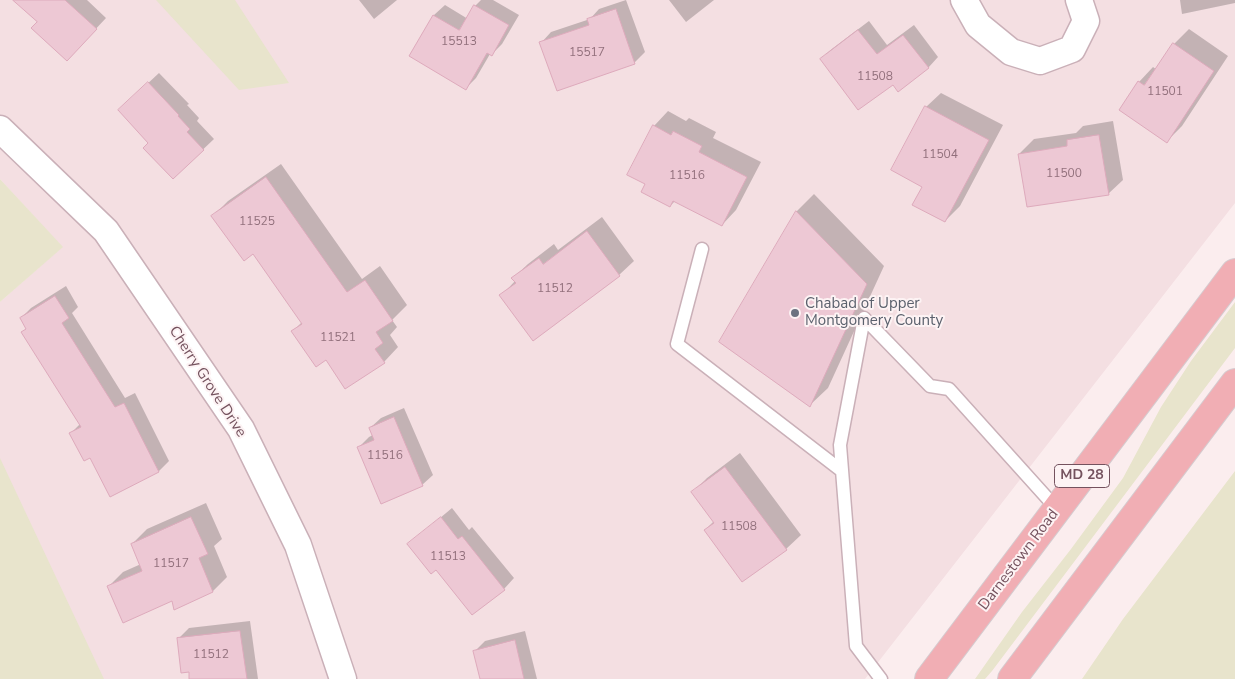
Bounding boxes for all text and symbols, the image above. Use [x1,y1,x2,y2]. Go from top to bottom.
house number: 15513 [441,35,477,49]
house number: 15517 [569,46,605,60]
house number: 11508 [857,70,893,84]
house number: 11501 [1147,85,1183,99]
house number: 11504 [922,148,958,162]
house number: 11500 [1046,167,1082,181]
house number: 11516 [669,169,705,183]
house number: 11525 [239,215,275,229]
house number: 11512 [537,282,573,296]
place label: Chabad of Upper Montgomery County [805,295,943,330]
marker: Chabad of Upper Montgomery County [789,307,801,319]
street label: Cherry Grove Drive [164,323,250,441]
house number: 11521 [320,331,356,345]
house number: 11516 [367,449,403,463]
road number: MD 28 [1054,464,1110,488]
street label: Darnestown Road [975,506,1063,614]
house number: 11508 [721,520,757,534]
house number: 11513 [430,550,466,564]
house number: 11517 [153,557,189,571]
house number: 11512 [193,648,229,662]

